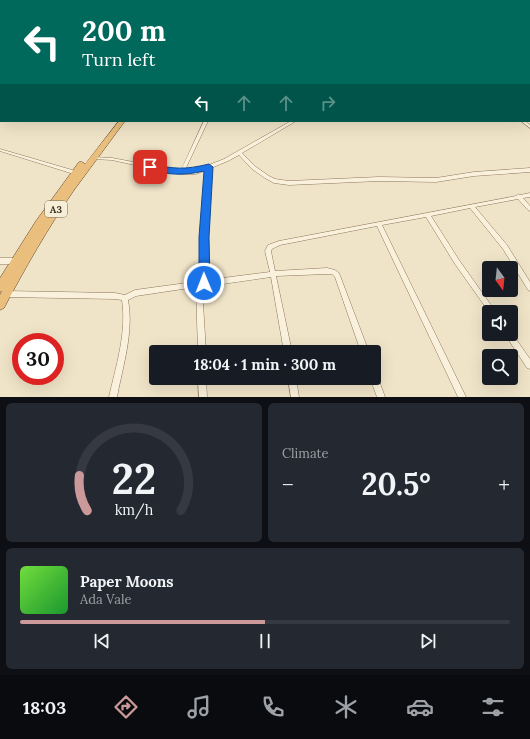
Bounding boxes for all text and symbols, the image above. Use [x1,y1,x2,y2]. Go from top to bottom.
text: 200 m [82,13,166,49]
icon: left [16,16,68,68]
text: Turn left [82,48,155,71]
icon: left [191,92,213,114]
icon: ahead [233,92,255,114]
icon: ahead [275,92,297,114]
icon: right [317,92,339,114]
pin [133,150,167,184]
icon: arrive [139,156,161,178]
road number: A3 [45,201,67,217]
north arrow [482,261,518,297]
map controls [482,261,518,385]
position arrow [183,262,225,304]
button: sound [482,305,518,341]
speed limit sign: 30 [12,333,64,385]
button: search [482,349,518,385]
text: 18:04 · 1 min · 300 m [194,355,336,374]
text: Climate [282,445,329,462]
text: 22 [112,451,156,504]
text: 20.5° [361,465,431,503]
text: − [282,470,294,498]
text: + [498,470,510,498]
text: km/h [115,500,154,519]
text: Paper Moons [80,572,174,591]
text: Ada Vale [80,591,132,608]
icon: previous [91,630,113,652]
icon: pause [254,630,276,652]
icon: next [417,630,439,652]
icon: directions [112,693,140,721]
icon: music [185,693,213,721]
icon: phone [259,693,287,721]
icon: climate [332,693,360,721]
icon: car [406,693,434,721]
icon: filters [479,693,507,721]
text: 18:03 [23,696,66,719]

